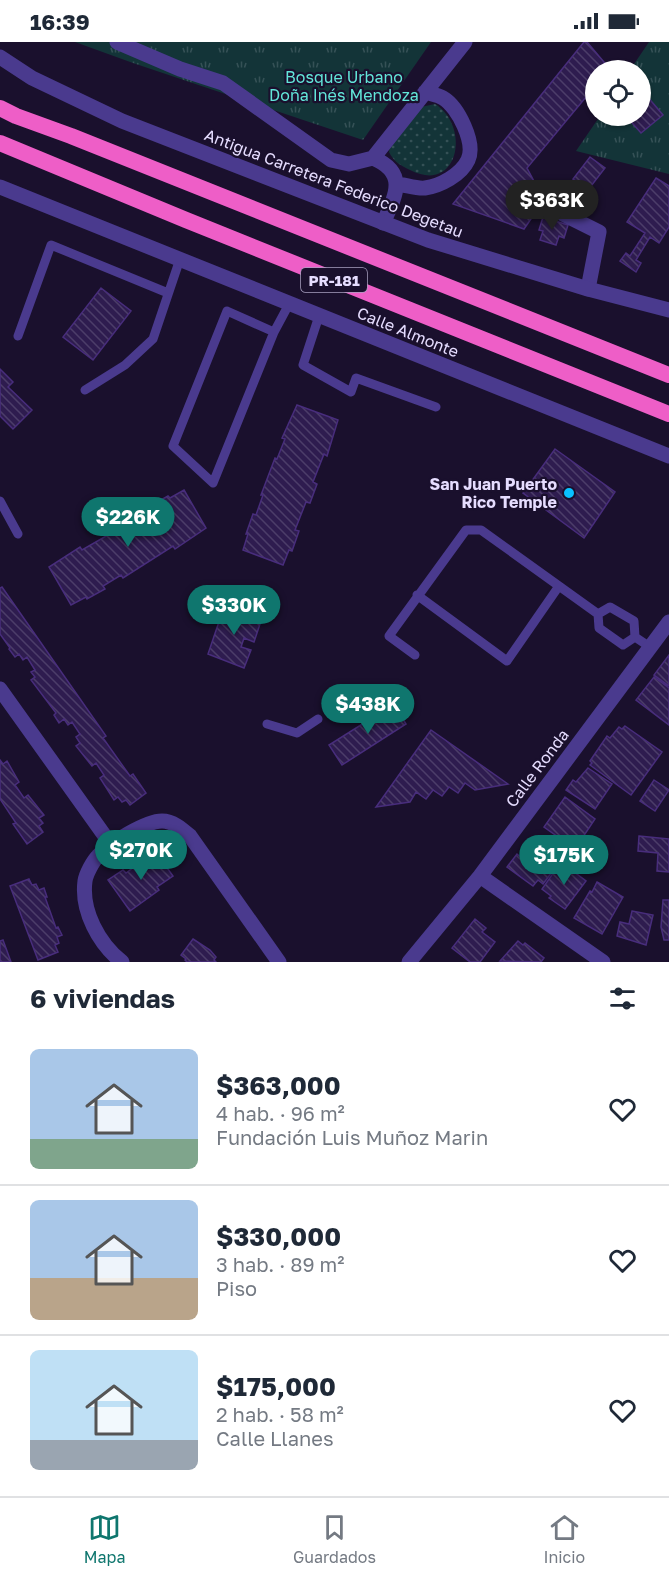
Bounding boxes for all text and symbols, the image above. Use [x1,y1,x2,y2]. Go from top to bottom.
text: 16:39 [30,8,90,35]
map controls [585,60,651,126]
button: locate [585,60,651,126]
park label: Bosque Urbano Doña Inés Mendoza [269,67,419,105]
street label: Antigua Carretera Federico Degetau [202,124,466,242]
pin: $363K [510,180,594,231]
text: $363K [520,187,585,211]
road number: PR-181 [301,268,367,292]
street label: Calle Almonte [354,303,462,361]
place label: San Juan Puerto Rico Temple [429,474,557,512]
marker: San Juan Puerto Rico Temple [562,486,576,500]
pin: $226K [86,497,170,548]
text: $226K [96,504,161,528]
pin: $330K [192,585,276,636]
text: $330K [201,592,267,616]
pin: $438K [326,684,410,735]
text: $438K [335,691,401,715]
street label: Calle Ronda [501,725,573,811]
pin: $270K [99,830,183,881]
pin: $175K [522,835,606,886]
text: $270K [109,837,173,861]
text: $175K [533,842,595,866]
icon: filters [606,982,639,1015]
text: 6 viviendas [30,983,175,1014]
text: $363,000 [216,1070,341,1101]
icon: home [78,1073,150,1145]
icon: heart [606,1093,639,1126]
text: 4 hab. · 96 m² [216,1101,345,1125]
text: Fundación Luis Muñoz Marin [216,1125,488,1149]
text: $330,000 [216,1221,341,1252]
icon: home [78,1224,150,1296]
icon: heart [606,1244,639,1277]
text: 3 hab. · 89 m² [216,1252,344,1276]
text: Piso [216,1276,257,1300]
text: $175,000 [216,1371,336,1402]
icon: home [78,1374,150,1446]
icon: heart [606,1394,639,1427]
text: 2 hab. · 58 m² [216,1402,344,1426]
text: Calle Llanes [216,1426,334,1450]
tab: Mapa [84,1511,125,1567]
tab: Guardados [293,1511,376,1567]
tab: Inicio [543,1511,585,1567]

